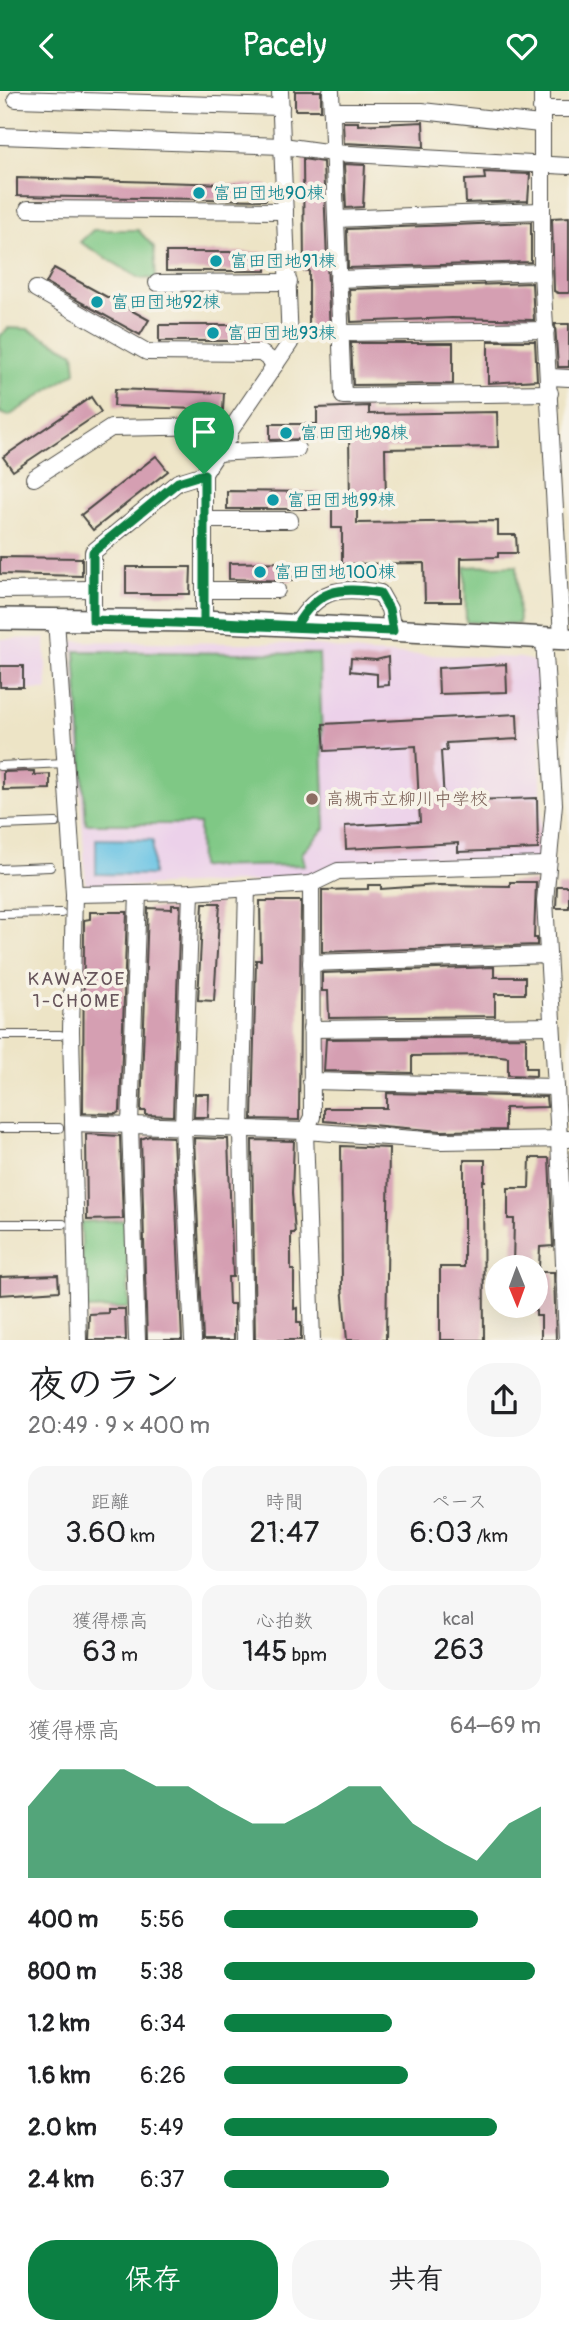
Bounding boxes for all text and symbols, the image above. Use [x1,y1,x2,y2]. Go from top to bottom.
text: Pacely [242,26,327,66]
icon: back [28,27,66,65]
icon: heart [503,27,541,65]
place label: 富田団地90棟 [213,182,325,205]
marker: 富田団地90棟 [191,185,207,201]
place label: 富田団地91棟 [230,250,336,273]
marker: 富田団地91棟 [208,253,224,269]
place label: 富田団地92棟 [111,291,220,314]
marker: 富田団地92棟 [89,294,105,310]
place label: 富田団地93棟 [227,322,336,345]
marker: 富田団地93棟 [205,325,221,341]
pin [174,402,234,474]
icon: arrive [185,413,223,451]
place label: 富田団地98棟 [300,422,408,445]
marker: 富田団地98棟 [278,425,294,441]
place label: 富田団地99棟 [287,489,396,512]
marker: 富田団地99棟 [265,492,281,508]
place label: 富田団地100棟 [274,561,396,584]
marker: 富田団地100棟 [252,564,268,580]
place label: 高槻市立柳川中学校 [326,788,488,811]
marker: 高槻市立柳川中学校 [304,791,320,807]
district label: KAWAZOE 1-CHOME [28,967,126,1013]
north arrow [485,1255,548,1318]
map controls [485,1255,548,1318]
text: 夜のラン [28,1361,180,1409]
button: share [467,1363,541,1437]
text: 20:49 · 9 × 400 m [28,1411,210,1440]
text: 距離 [91,1490,129,1514]
text: 時間 [265,1490,304,1514]
text: ペース [431,1490,487,1514]
text: 3.60 [65,1514,126,1551]
text: 21:47 [250,1514,319,1551]
text: 6:03 [410,1514,472,1551]
text: km [126,1524,155,1548]
text: /km [472,1524,508,1548]
text: kcal [443,1607,474,1631]
text: 獲得標高 [72,1609,148,1633]
text: 心拍数 [256,1609,313,1633]
text: 263 [433,1631,484,1668]
text: 63 [83,1633,117,1670]
text: 145 [242,1633,288,1670]
text: m [117,1643,138,1667]
text: bpm [288,1643,327,1667]
text: 64–69 m [450,1711,541,1740]
text: 獲得標高 [28,1716,120,1745]
text: 400 m [28,1905,98,1934]
text: 5:56 [140,1905,184,1934]
text: 800 m [28,1957,96,1986]
text: 5:38 [140,1957,183,1986]
text: 1.2 km [28,2009,90,2038]
text: 6:34 [140,2009,186,2038]
text: 1.6 km [28,2061,90,2090]
text: 6:26 [140,2061,186,2090]
text: 2.0 km [28,2113,97,2142]
text: 5:49 [140,2113,184,2142]
text: 2.4 km [28,2165,94,2194]
text: 6:37 [140,2165,185,2194]
button: 保存 [28,2240,278,2320]
button: 共有 [292,2240,541,2320]

